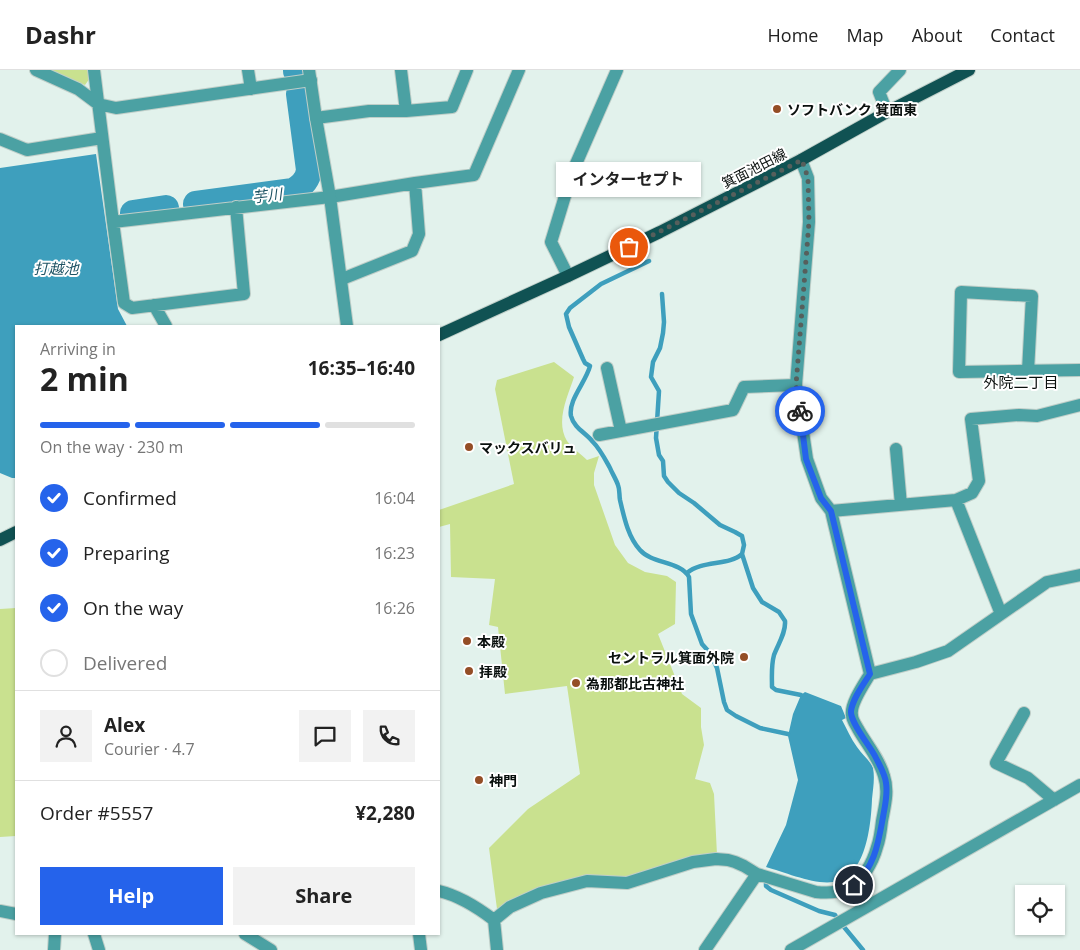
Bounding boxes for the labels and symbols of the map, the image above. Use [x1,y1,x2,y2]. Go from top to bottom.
place label: ソフトバンク 箕面東 [787,100,917,119]
marker: ソフトバンク 箕面東 [771,103,783,115]
street label: 箕面池田線 [719,144,789,192]
callout: インターセプト [556,162,702,197]
water label: 芋川 [251,183,285,207]
pin [608,226,650,268]
water label: 打越池 [33,258,80,278]
district label: 外院二丁目 [983,372,1059,392]
courier [775,386,825,436]
place label: マックスバリュ [479,438,577,457]
marker: マックスバリュ [463,441,475,453]
place label: 本殿 [477,632,505,651]
marker: 本殿 [461,635,473,647]
place label: セントラル箕面外院 [608,648,734,667]
marker: セントラル箕面外院 [738,651,750,663]
place label: 拝殿 [479,662,507,681]
marker: 拝殿 [463,665,475,677]
place label: 為那都比古神社 [586,674,684,693]
marker: 為那都比古神社 [570,677,582,689]
place label: 神門 [489,771,517,790]
marker: 神門 [473,774,485,786]
pin [833,864,875,906]

